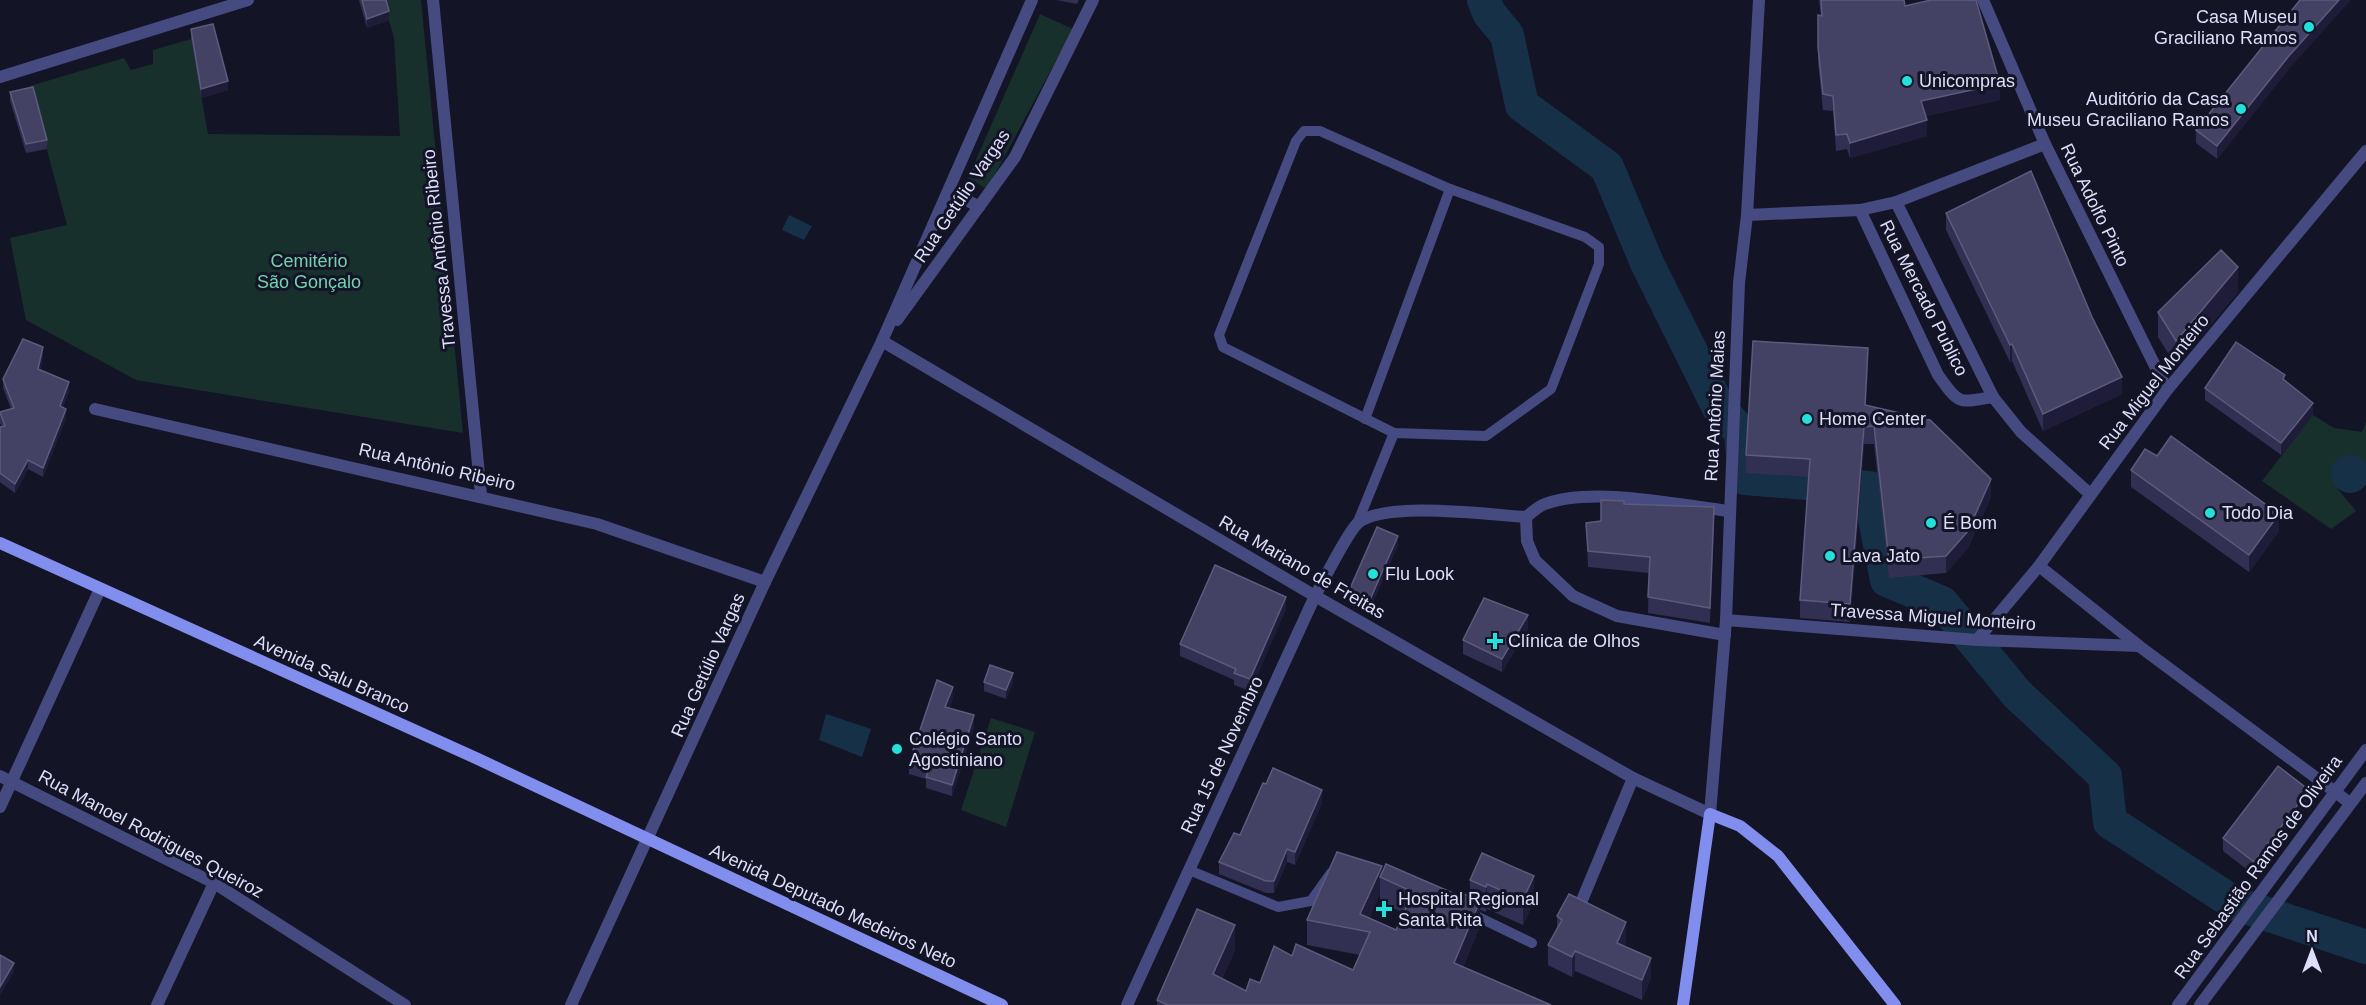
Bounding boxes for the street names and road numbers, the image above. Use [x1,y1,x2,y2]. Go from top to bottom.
street label: Rua Getúlio Vargas [910,126,1014,266]
street label: Rua Adolfo Pinto [2057,140,2133,270]
street label: Travessa Antônio Ribeiro [419,148,459,350]
street label: Rua Mercado Publico [1876,217,1972,379]
street label: Rua Miguel Monteiro [2095,310,2213,454]
street label: Rua Antônio Maias [1701,330,1729,482]
street label: Rua Antônio Ribeiro [357,439,517,495]
street label: Rua Mariano de Freitas [1216,511,1388,623]
street label: Rua Getúlio Vargas [667,590,749,740]
street label: Travessa Miguel Monteiro [1829,600,2037,634]
street label: Avenida Salu Branco [251,631,413,717]
street label: Rua 15 de Novembro [1177,673,1267,837]
street label: Rua Sebastião Ramos de Oliveira [2170,751,2346,983]
street label: Rua Manoel Rodrigues Queiroz [35,766,267,902]
street label: Avenida Deputado Medeiros Neto [706,840,960,972]

